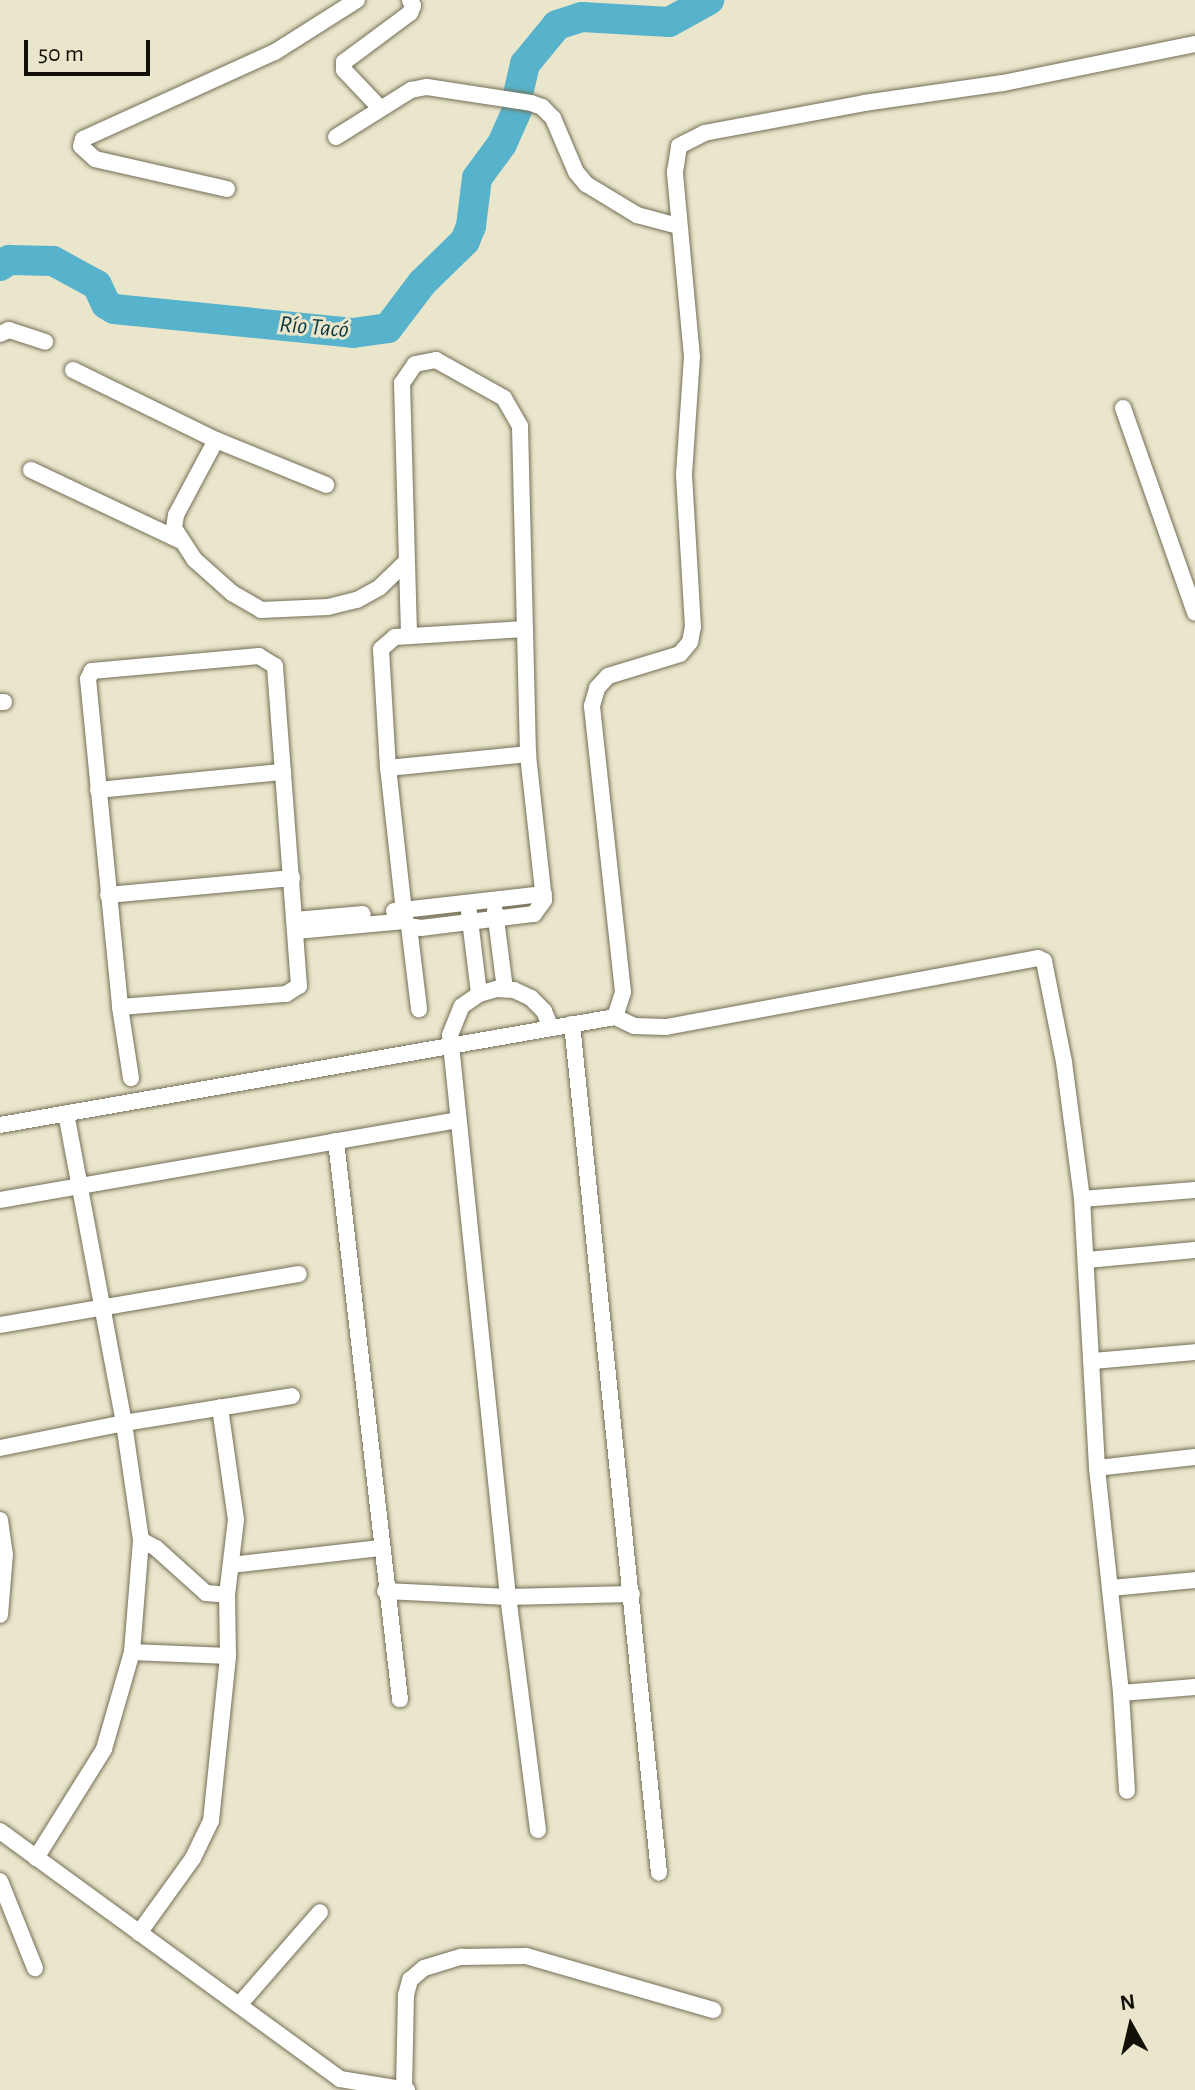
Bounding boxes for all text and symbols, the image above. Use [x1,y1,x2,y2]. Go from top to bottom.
scale bar [28,24,154,74]
text: 50 m [38,42,84,66]
water label: Río Tacó [278,311,350,345]
north arrow [1091,1986,1171,2066]
text: N [1119,1990,1137,2014]

